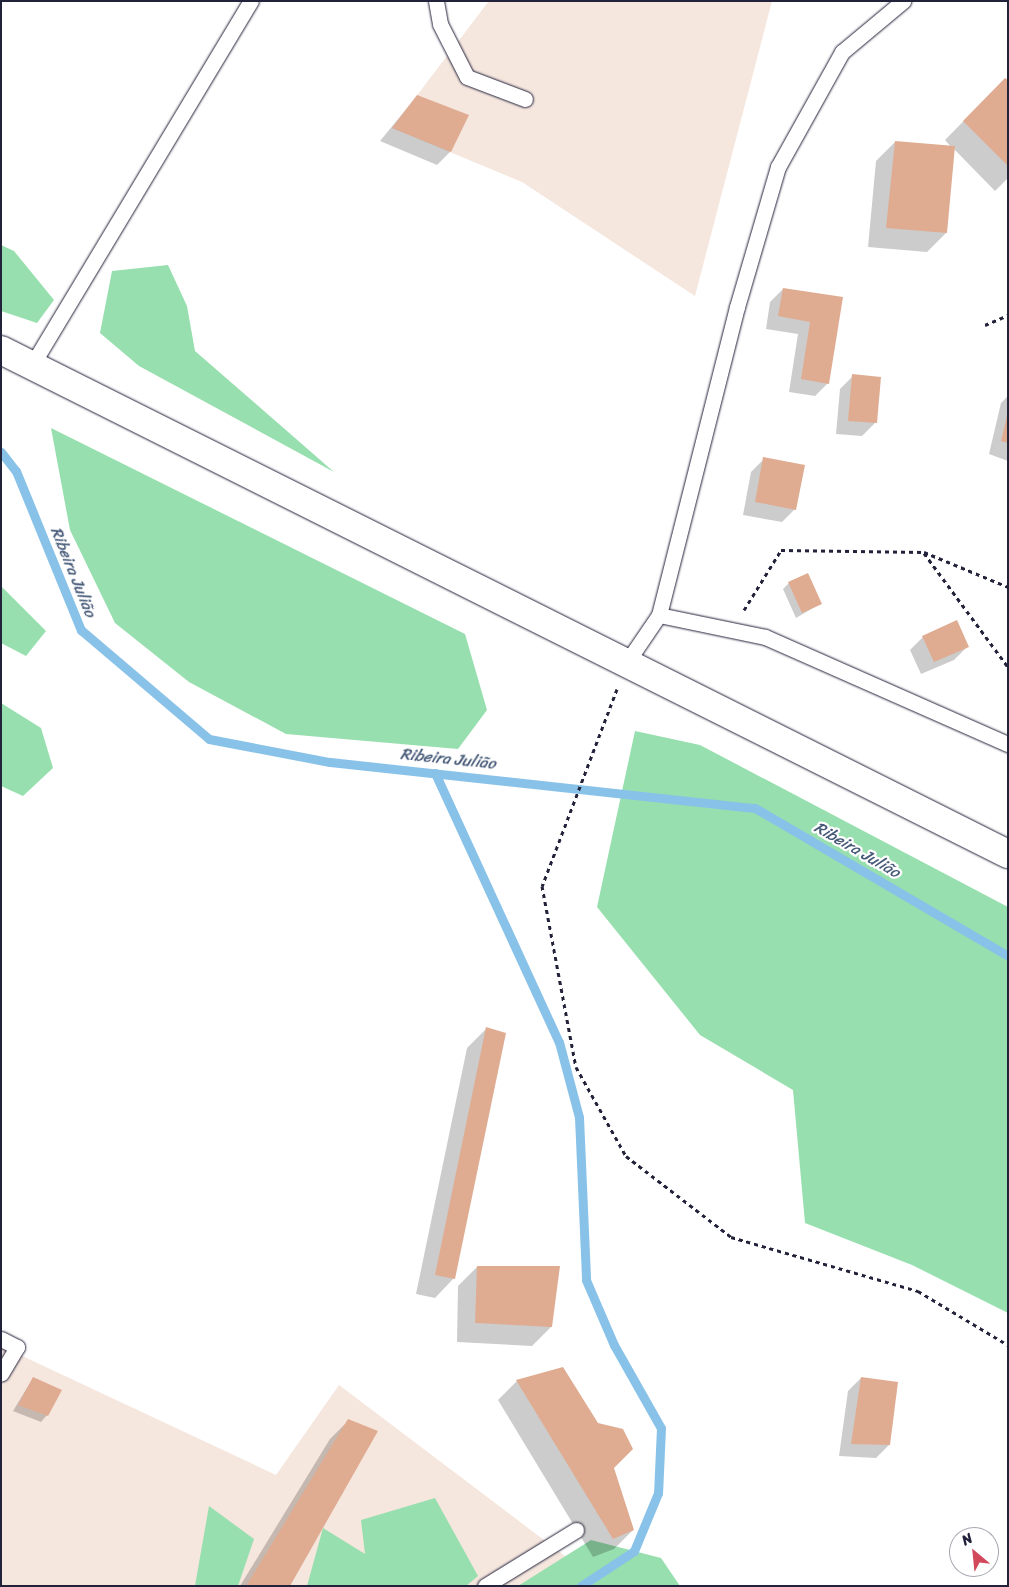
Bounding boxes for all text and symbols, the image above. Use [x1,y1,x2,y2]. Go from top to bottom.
water label: Ribeira Julião [46,524,100,620]
water label: Ribeira Julião [400,744,496,774]
water label: Ribeira Julião [811,818,903,882]
text: N [957,1526,977,1553]
north arrow [949,1527,999,1577]

